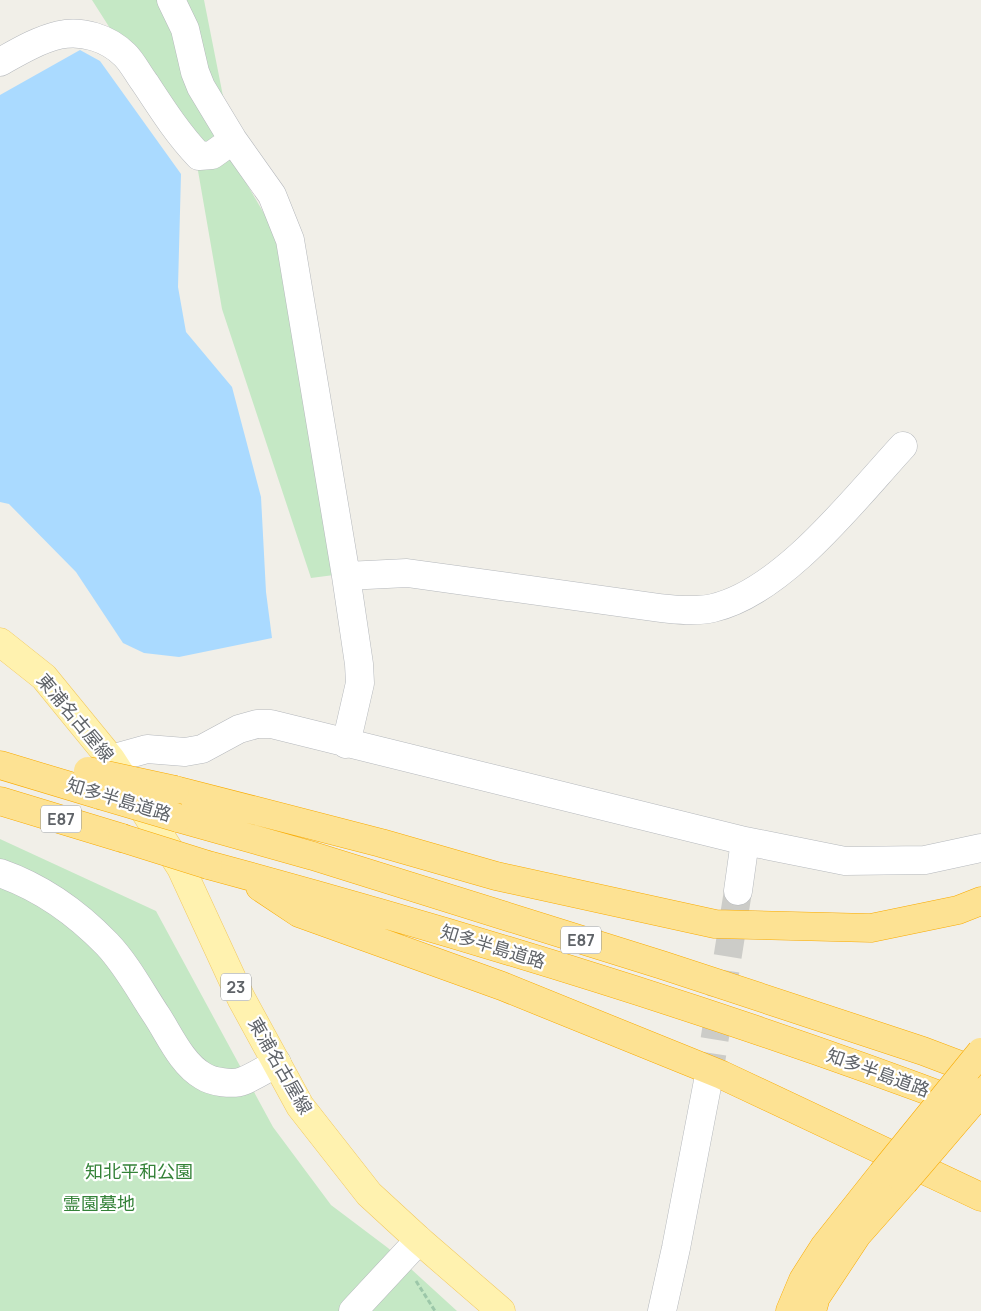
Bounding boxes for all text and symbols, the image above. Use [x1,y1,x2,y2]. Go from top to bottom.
street label: 東浦名古屋線 [32,668,120,766]
street label: 知多半島道路 [64,772,174,826]
road number: E87 [41,806,81,832]
street label: 知多半島道路 [438,919,548,973]
road number: E87 [561,926,601,954]
road number: 23 [221,974,251,1000]
street label: 東浦名古屋線 [243,1013,318,1118]
street label: 知多半島道路 [823,1042,933,1102]
park label: 知北平和公園 [85,1159,193,1183]
park label: 霊園墓地 [63,1191,135,1215]

